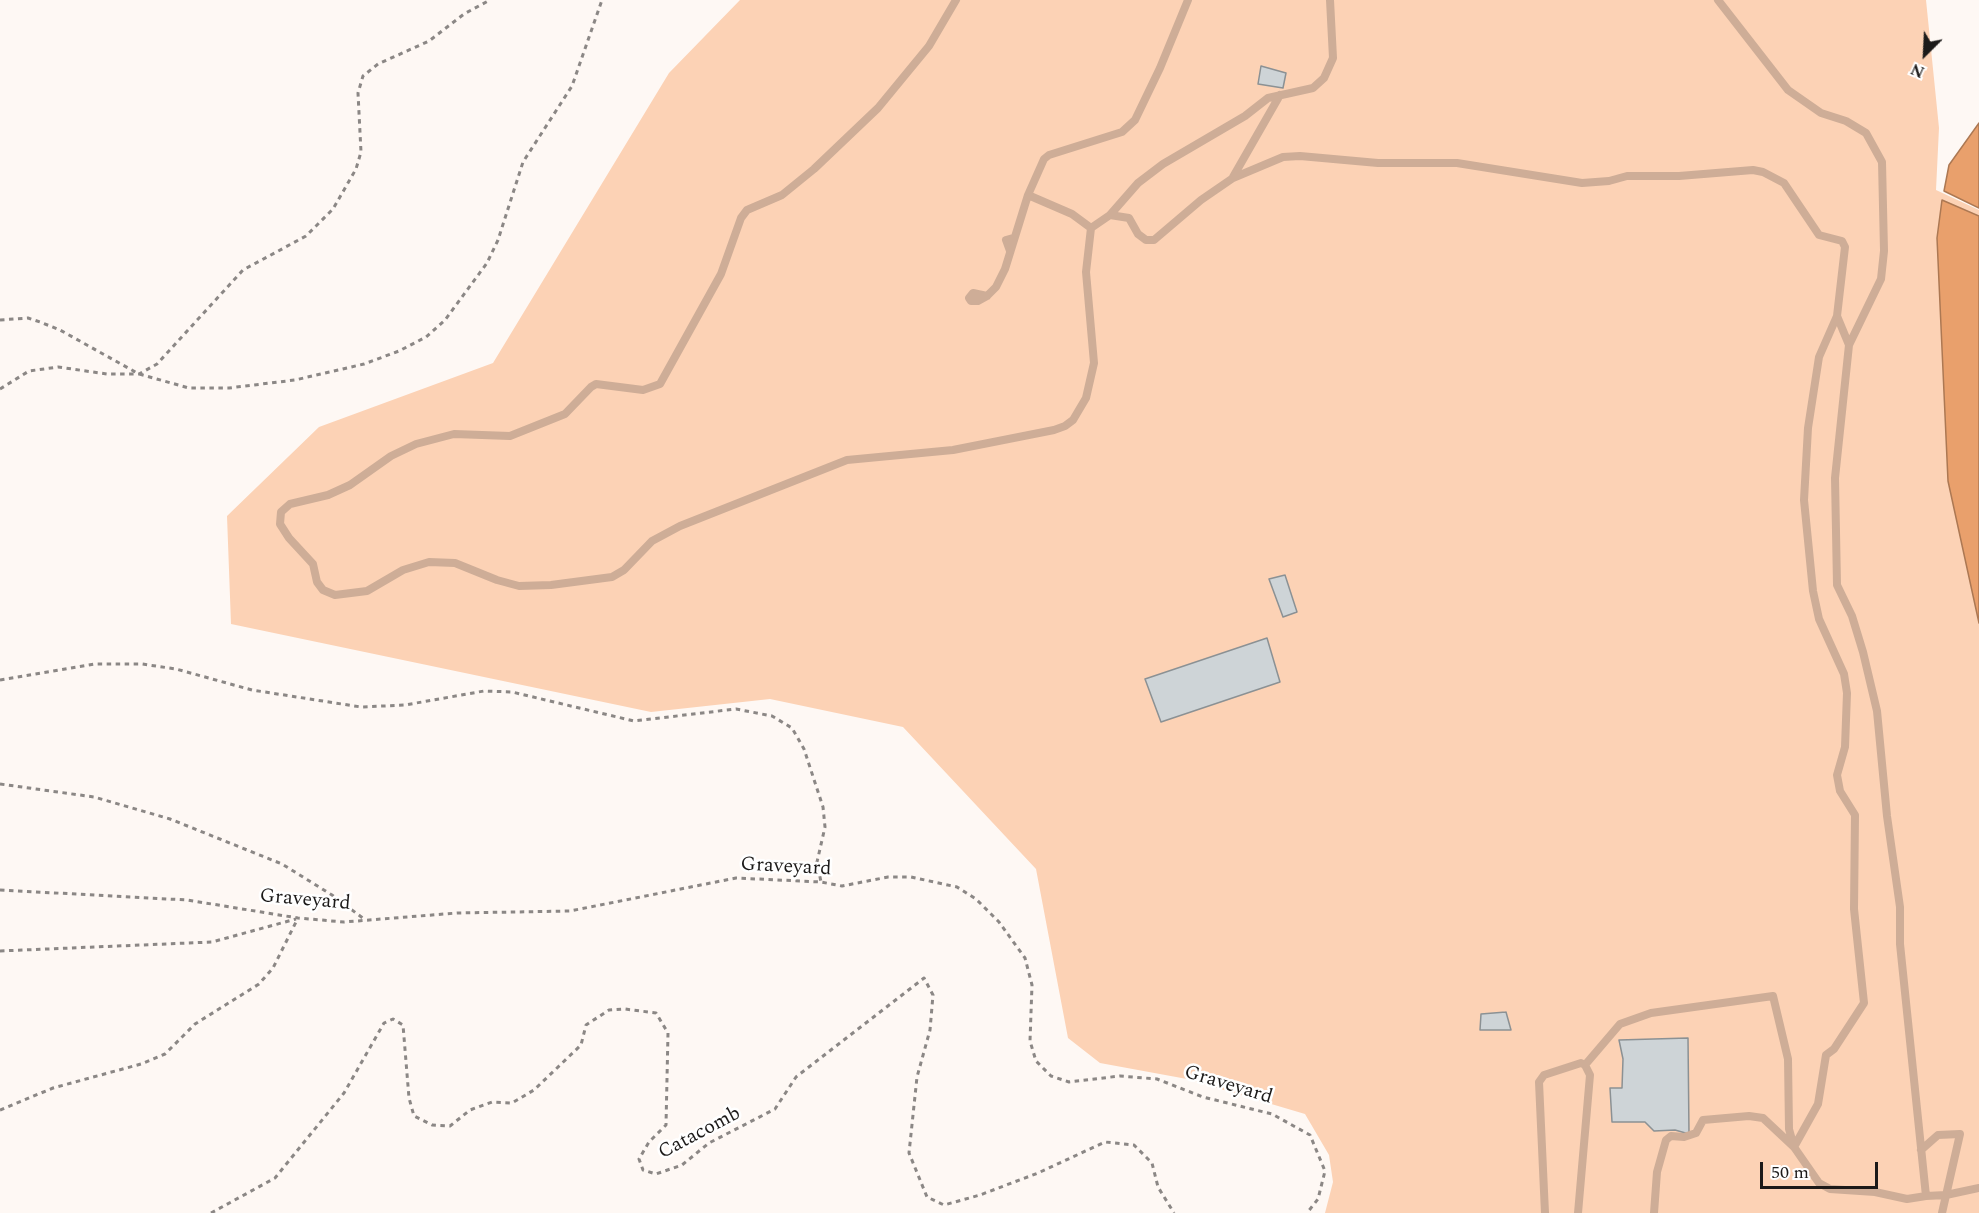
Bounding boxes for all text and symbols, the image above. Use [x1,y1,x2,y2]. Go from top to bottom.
north arrow [1895,24,1955,84]
text: N [1907,57,1929,84]
street label: Graveyard [740,854,832,882]
street label: Graveyard [259,885,351,917]
street label: Graveyard [1181,1061,1275,1111]
street label: Catacomb [655,1102,745,1166]
scale bar [1763,1150,1882,1188]
text: 50 m [1771,1159,1809,1186]

